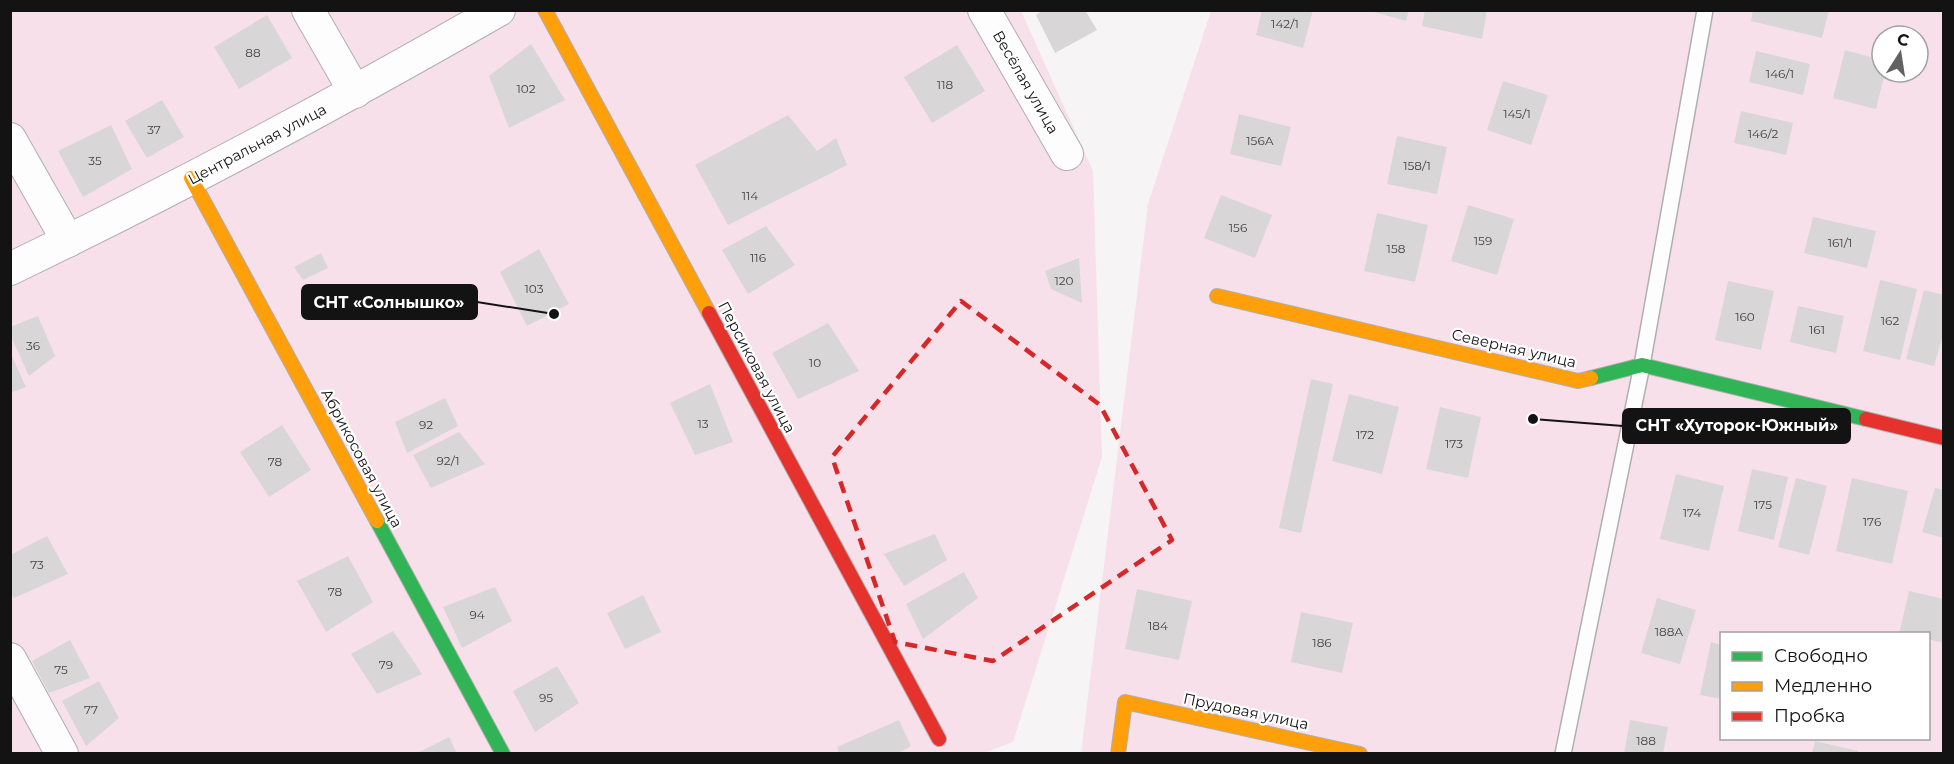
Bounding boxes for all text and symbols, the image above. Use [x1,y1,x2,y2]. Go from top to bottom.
house number: 142/1 [1271,16,1299,31]
north arrow [1870,24,1930,84]
street label: Весёлая улица [989,27,1063,137]
text: С [1895,29,1911,50]
house number: 88 [245,45,261,60]
house number: 146/1 [1766,66,1794,81]
house number: 118 [937,77,954,92]
house number: 102 [516,81,536,96]
street label: Центральная улица [184,99,330,189]
house number: 145/1 [1503,106,1531,121]
house number: 37 [147,122,161,137]
house number: 146/2 [1748,126,1778,141]
house number: 156А [1246,133,1274,148]
house number: 35 [88,153,102,168]
house number: 158/1 [1403,158,1431,173]
house number: 114 [742,188,758,203]
house number: 156 [1229,220,1247,235]
house number: 159 [1474,233,1492,248]
house number: 161/1 [1828,235,1852,250]
house number: 158 [1387,241,1406,256]
house number: 116 [750,250,766,265]
house number: 120 [1054,273,1074,288]
house number: 103 [525,281,544,296]
callout: СНТ «Солнышко» [302,285,477,319]
text: СНТ «Солнышко» [314,293,464,312]
street label: Персиковая улица [714,298,800,436]
house number: 160 [1735,309,1755,324]
house number: 162 [1881,313,1899,328]
house number: 161 [1809,322,1825,337]
street label: Северная улица [1450,324,1578,372]
house number: 36 [26,338,40,353]
house number: 10 [809,355,821,370]
street label: Абрикосовая улица [317,385,407,531]
callout: СНТ «Хуторок-Южный» [1623,409,1850,443]
house number: 13 [697,416,709,431]
text: СНТ «Хуторок-Южный» [1636,416,1838,435]
house number: 92 [419,417,433,432]
house number: 172 [1356,427,1374,442]
house number: 173 [1445,436,1463,451]
house number: 92/1 [437,453,459,468]
house number: 78 [268,454,283,469]
house number: 175 [1754,497,1772,512]
house number: 174 [1683,505,1701,520]
house number: 176 [1863,514,1881,529]
house number: 73 [30,557,44,572]
house number: 78 [328,584,343,599]
house number: 94 [469,607,485,622]
house number: 184 [1148,618,1168,633]
house number: 188А [1655,624,1683,639]
legend [1720,632,1930,740]
house number: 186 [1312,635,1332,650]
text: Свободно [1774,645,1868,667]
house number: 79 [379,657,393,672]
house number: 75 [54,662,68,677]
text: Медленно [1774,675,1872,697]
street label: Прудовая улица [1182,688,1310,734]
house number: 95 [539,690,553,705]
house number: 77 [84,702,98,717]
text: Пробка [1774,705,1845,727]
house number: 188 [1636,733,1656,748]

